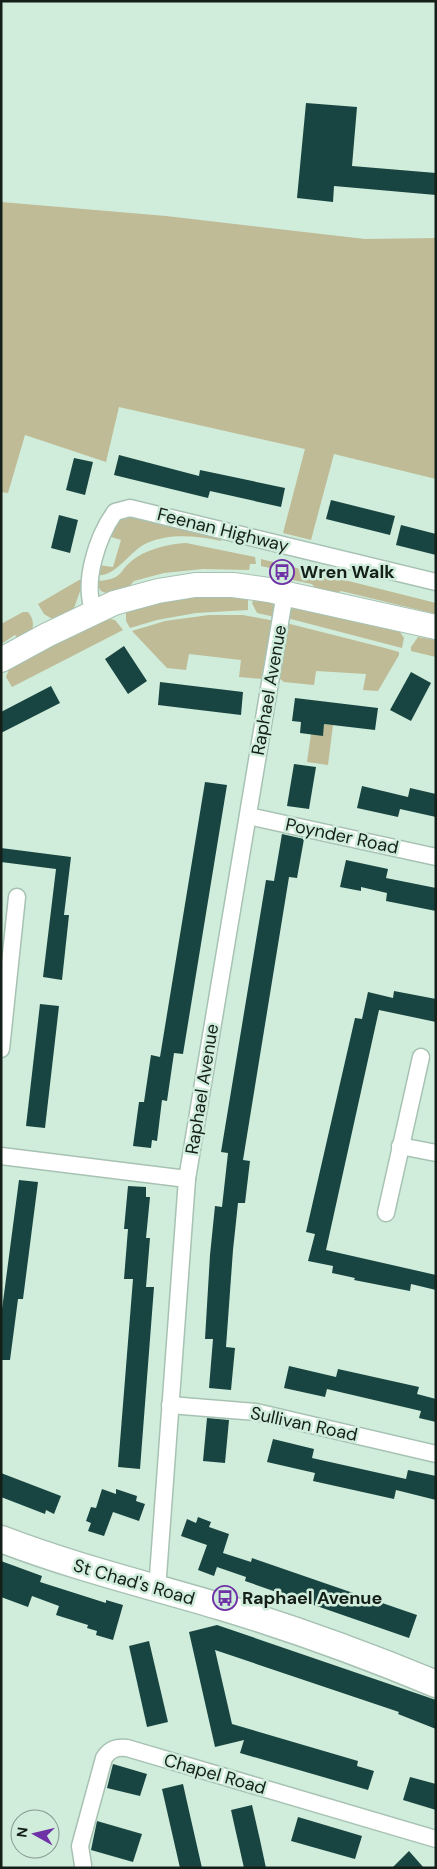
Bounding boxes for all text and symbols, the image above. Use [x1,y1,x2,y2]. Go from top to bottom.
street label: Feenan Highway [155,502,291,558]
bus stop icon: Wren Walk [269,559,295,585]
place label: Wren Walk [300,560,395,584]
street label: Raphael Avenue [246,623,292,757]
street label: Poynder Road [283,812,401,860]
street label: Raphael Avenue [180,1022,224,1156]
street label: Sullivan Road [248,1401,360,1447]
street label: St Chad's Road [71,1553,197,1611]
bus stop icon: Raphael Avenue [212,1585,238,1611]
place label: Raphael Avenue [242,1586,382,1610]
street label: Chapel Road [161,1748,269,1800]
north arrow [10,1809,60,1859]
text: N [13,1826,32,1839]

